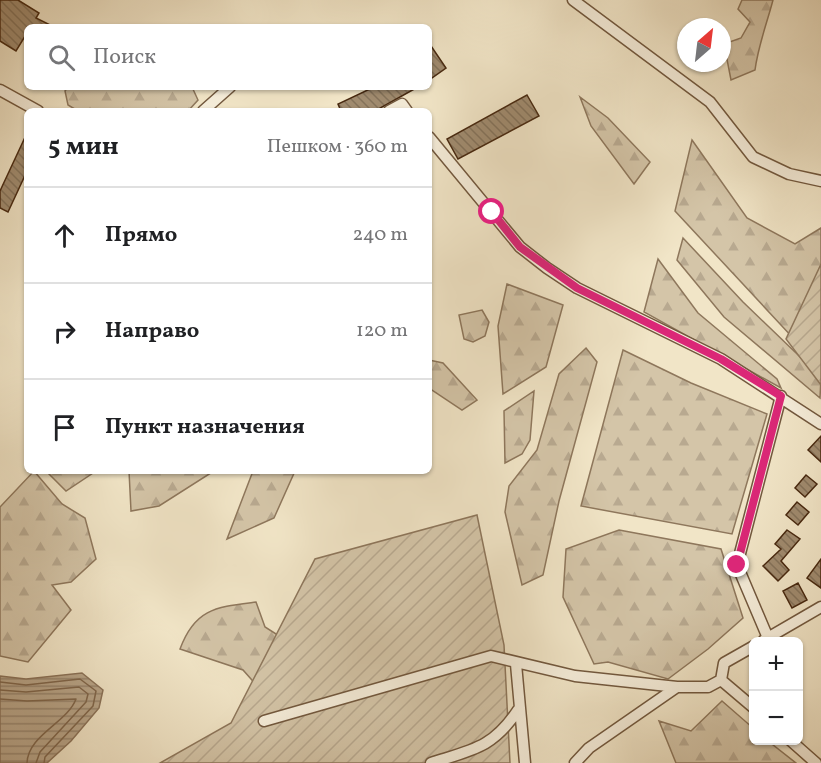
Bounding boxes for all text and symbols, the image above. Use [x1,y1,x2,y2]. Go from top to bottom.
north arrow [677,18,731,72]
search box [24,24,432,90]
icon: search [45,41,78,74]
text: Поиск [93,42,156,73]
text: 5 мин [48,129,119,165]
text: Пешком · 360 m [267,133,408,161]
route start [478,198,504,224]
icon: ahead [48,219,81,252]
text: Прямо [105,220,177,251]
text: 240 m [353,221,408,249]
icon: right [48,315,81,348]
text: Направо [105,316,199,347]
text: 120 m [356,317,408,345]
icon: arrive [48,411,81,444]
text: Пункт назначения [105,412,305,443]
route end [723,551,749,577]
map controls [749,637,803,745]
button: + [749,637,803,691]
button: − [749,691,803,745]

